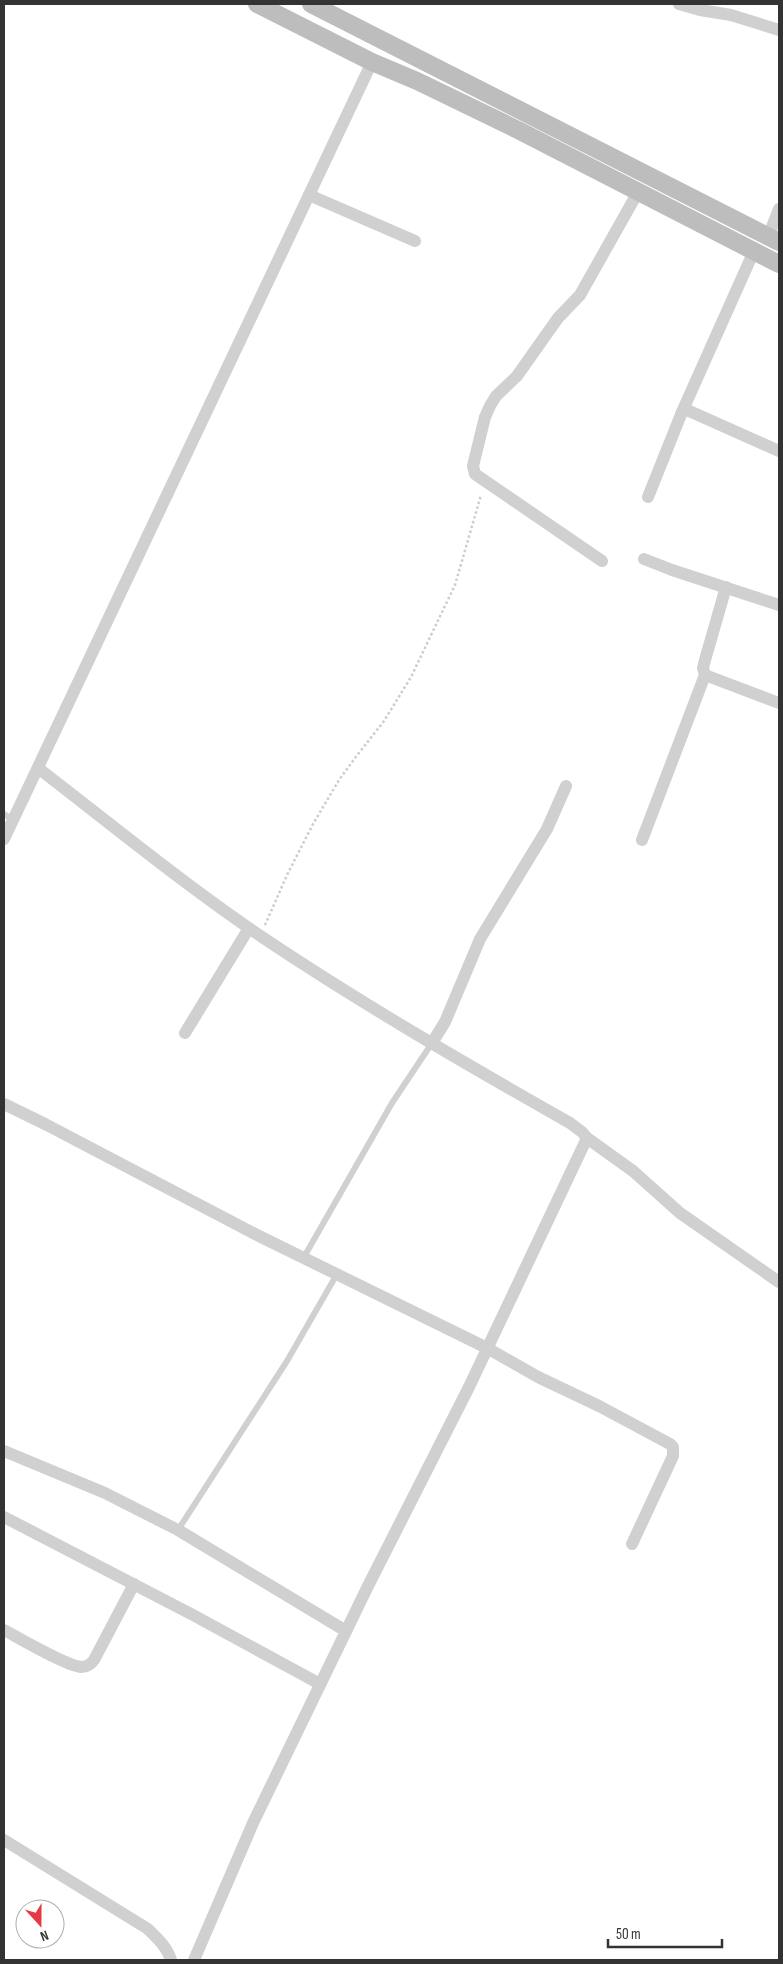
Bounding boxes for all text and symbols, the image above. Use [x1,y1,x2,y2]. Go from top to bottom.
north arrow [15,1899,65,1949]
scale bar [608,1916,722,1948]
text: 50 m [616,1925,641,1944]
text: N [38,1926,51,1945]

